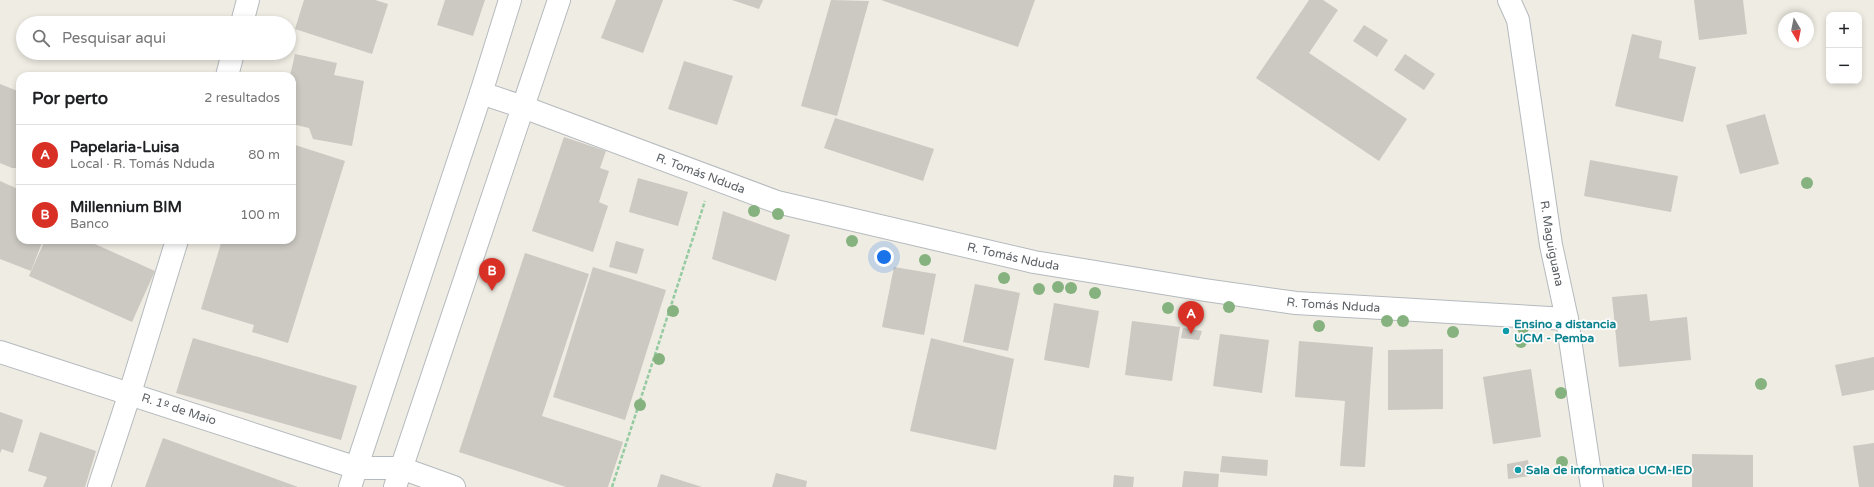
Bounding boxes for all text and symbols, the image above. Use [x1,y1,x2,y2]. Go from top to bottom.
north arrow [1778,12,1814,48]
map controls [1826,12,1862,84]
button: + [1826,12,1862,48]
search box [16,16,296,60]
icon: search [30,27,52,49]
text: Pesquisar aqui [62,29,166,47]
button: − [1826,48,1862,84]
text: Por perto [32,88,108,109]
text: 2 resultados [204,90,280,106]
text: Papelaria-Luisa [70,138,179,156]
text: A [40,147,50,163]
text: 80 m [248,147,280,163]
street label: R. Tomás Nduda [654,150,747,196]
text: Local · R. Tomás Nduda [70,156,215,172]
text: Millennium BIM [70,198,182,216]
street label: R. Maguiguana [1538,200,1567,288]
text: B [40,207,50,223]
text: 100 m [240,207,280,223]
text: Banco [70,216,109,232]
street label: R. Tomás Nduda [966,240,1060,273]
your location [874,247,894,267]
pin: B [479,258,505,291]
street label: R. Tomás Nduda [1286,295,1381,315]
pin: A [1178,301,1204,334]
place label: Ensino a distancia UCM - Pemba [1514,317,1617,345]
marker: Ensino a distancia UCM - Pemba [1501,326,1511,336]
street label: R. 1º de Maio [140,390,218,428]
place label: Sala de informatica UCM-IED [1526,463,1692,477]
marker: Sala de informatica UCM-IED [1513,465,1523,475]

